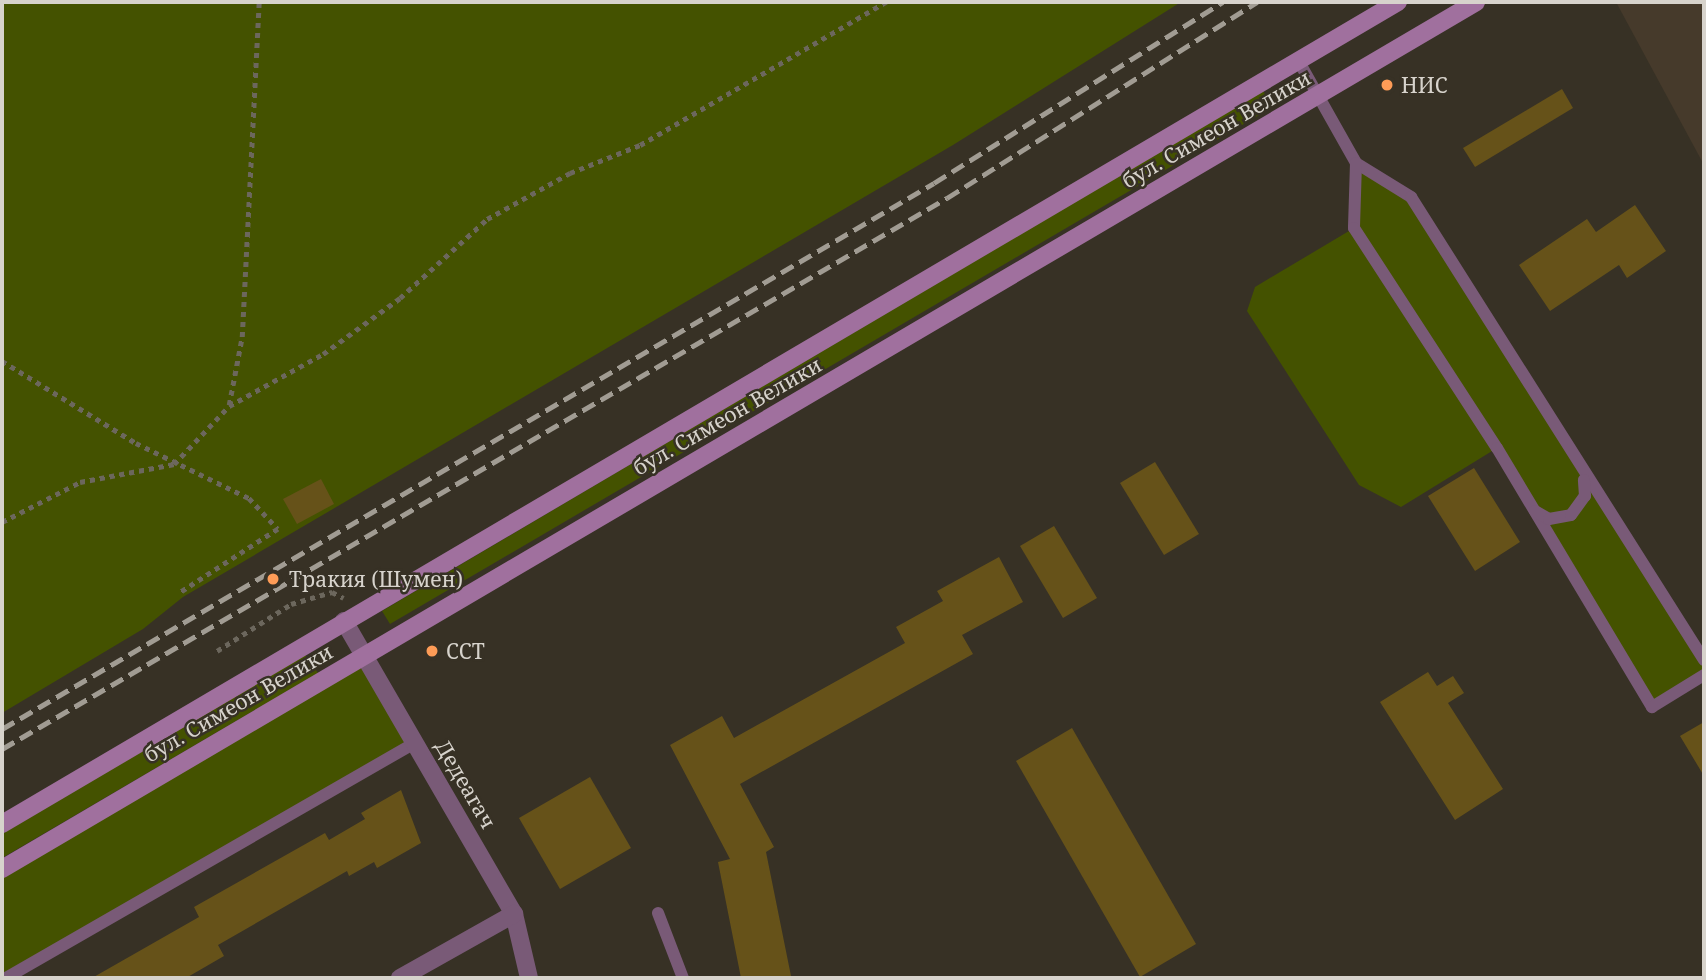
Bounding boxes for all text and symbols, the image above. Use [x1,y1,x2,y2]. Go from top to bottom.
street label: бул. Симеон Велики [1117,65,1315,193]
place label: НИС [1401,72,1448,98]
marker: НИС [1379,77,1395,93]
street label: бул. Симеон Велики [628,352,826,480]
place label: Tракия (Шумен) [289,566,463,592]
marker: Tракия (Шумен) [263,569,283,589]
place label: ССТ [446,638,485,664]
street label: бул. Симеон Велики [139,639,337,767]
marker: ССТ [424,643,440,659]
street label: Дедеагач [431,735,501,833]

